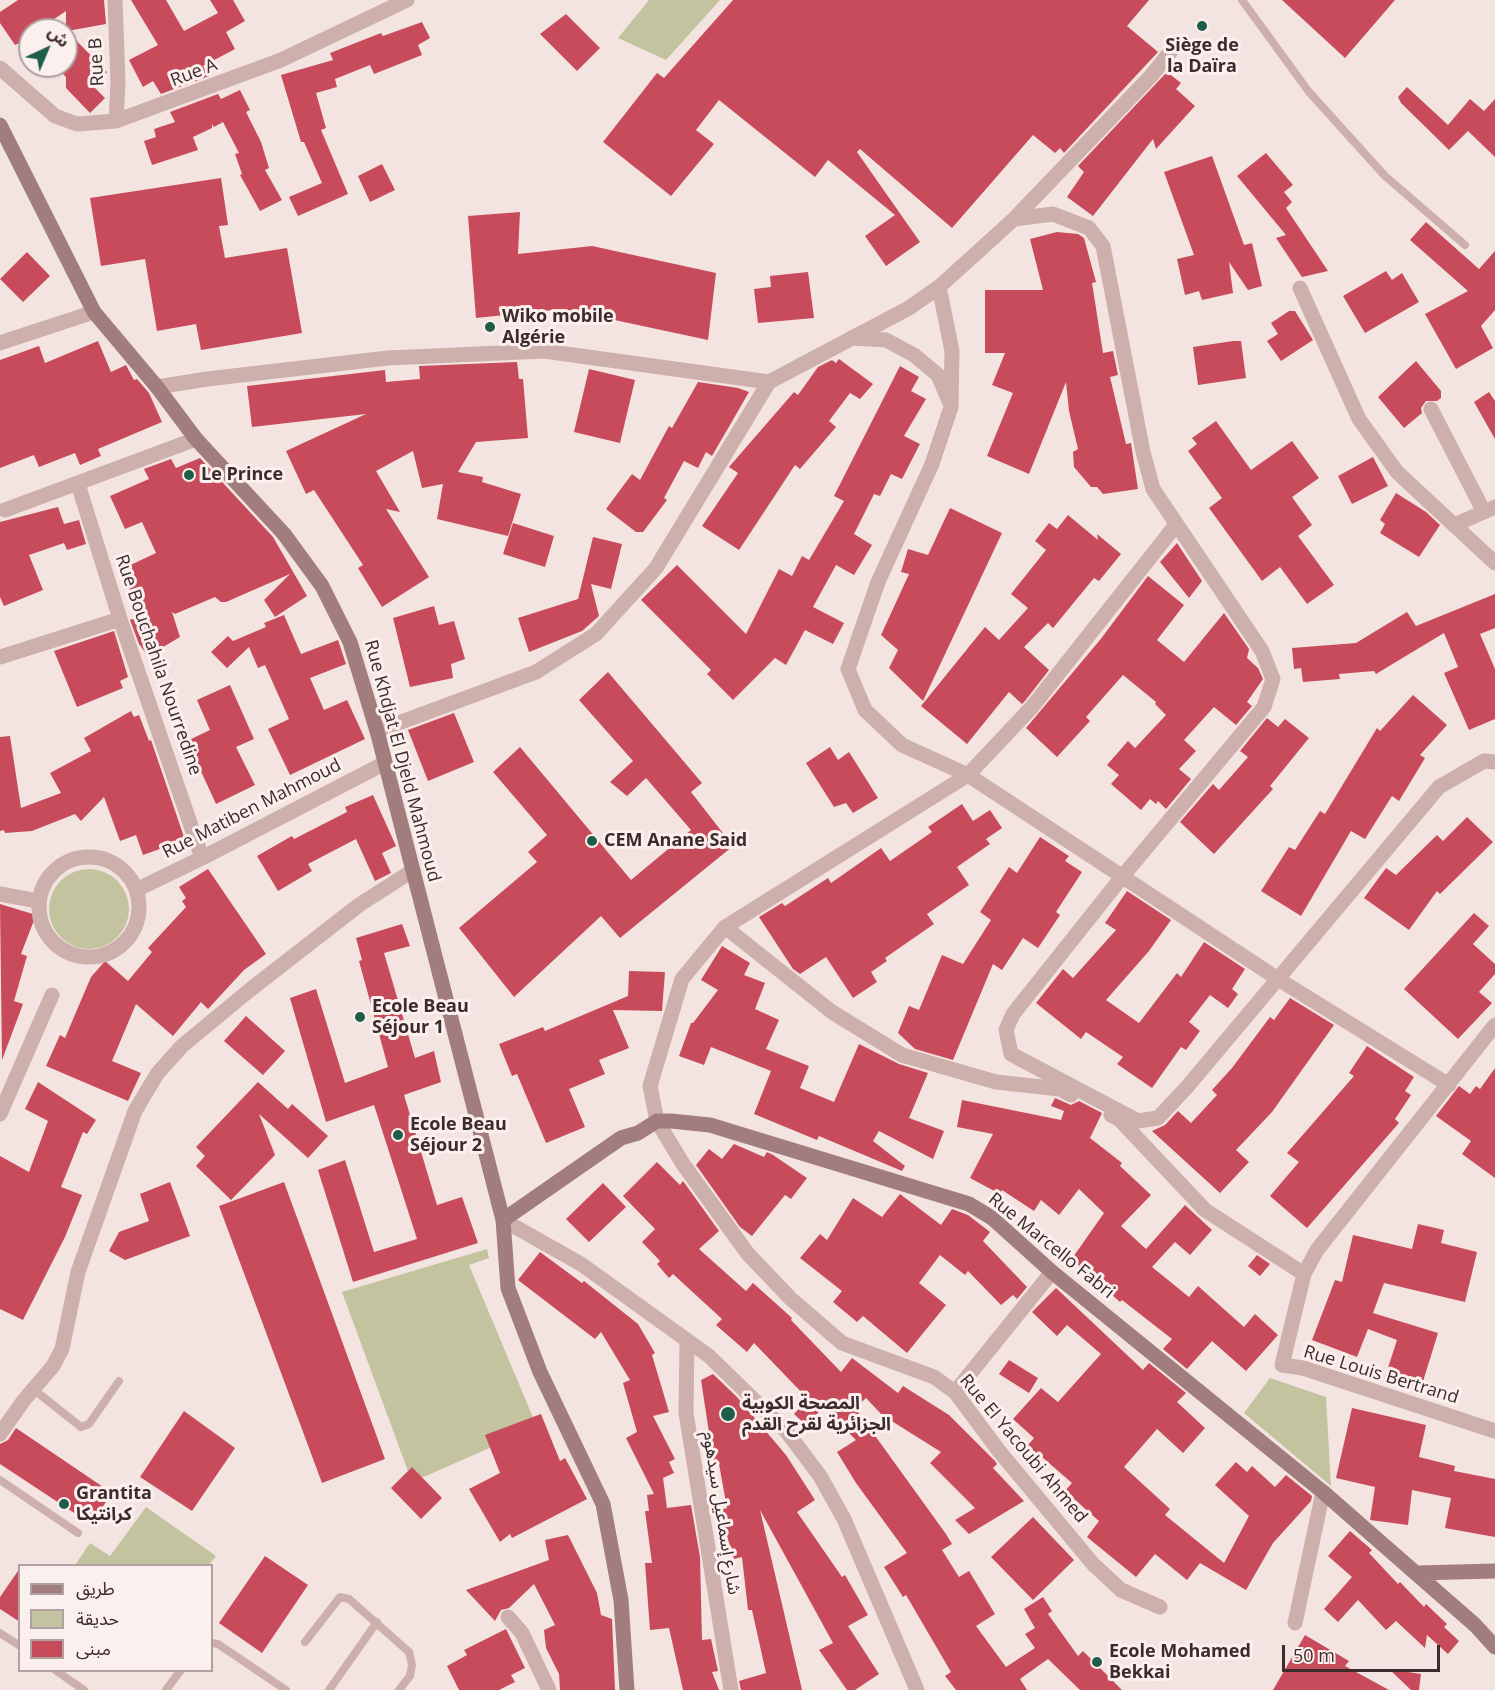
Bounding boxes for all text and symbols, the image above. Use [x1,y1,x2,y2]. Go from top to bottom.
north arrow [18,18,78,78]
marker: Siège de la Daïra [1195,19,1209,33]
text: ش [44,21,75,52]
place label: Siège de la Daïra [1165,35,1239,78]
street label: Rue B [85,37,109,87]
street label: Rue A [168,54,220,92]
place label: Wiko mobile Algérie [502,306,614,348]
marker: Wiko mobile Algérie [483,320,497,334]
place label: Le Prince [201,464,283,486]
marker: Le Prince [182,468,196,482]
street label: Rue Bouchahila Nourredine [110,552,206,778]
street label: Rue Khdjat El Djeld Mahmoud [359,638,445,884]
street label: Rue Matiben Mahmoud [159,755,345,863]
place label: CEM Anane Said [604,830,747,852]
marker: CEM Anane Said [585,834,599,848]
place label: Ecole Beau Séjour 1 [372,996,469,1038]
marker: Ecole Beau Séjour 1 [353,1010,367,1024]
place label: Ecole Beau Séjour 2 [410,1114,507,1156]
marker: Ecole Beau Séjour 2 [391,1128,405,1142]
street label: Rue Marcello Fabri [984,1189,1118,1303]
street label: Rue Louis Bertrand [1301,1341,1461,1409]
street label: Rue El Yacoubi Ahmed [955,1370,1091,1528]
place label: المصحة الكوبية الجزائرية لقرح القدم [742,1393,891,1436]
marker: المصحة الكوبية الجزائرية لقرح القدم [719,1405,737,1423]
street label: شارع إسماعيل سيدهوم [697,1430,745,1596]
place label: Grantita كرانتيكا [76,1483,152,1526]
marker: Grantita كرانتيكا [57,1497,71,1511]
legend [18,1564,213,1672]
text: طريق [76,1576,115,1600]
text: حديقة [76,1606,119,1630]
scale bar [1285,1633,1442,1671]
text: مبنى [76,1636,111,1660]
place label: Ecole Mohamed Bekkai [1109,1641,1251,1684]
text: 50 m [1293,1643,1335,1667]
marker: Ecole Mohamed Bekkai [1090,1655,1104,1669]

